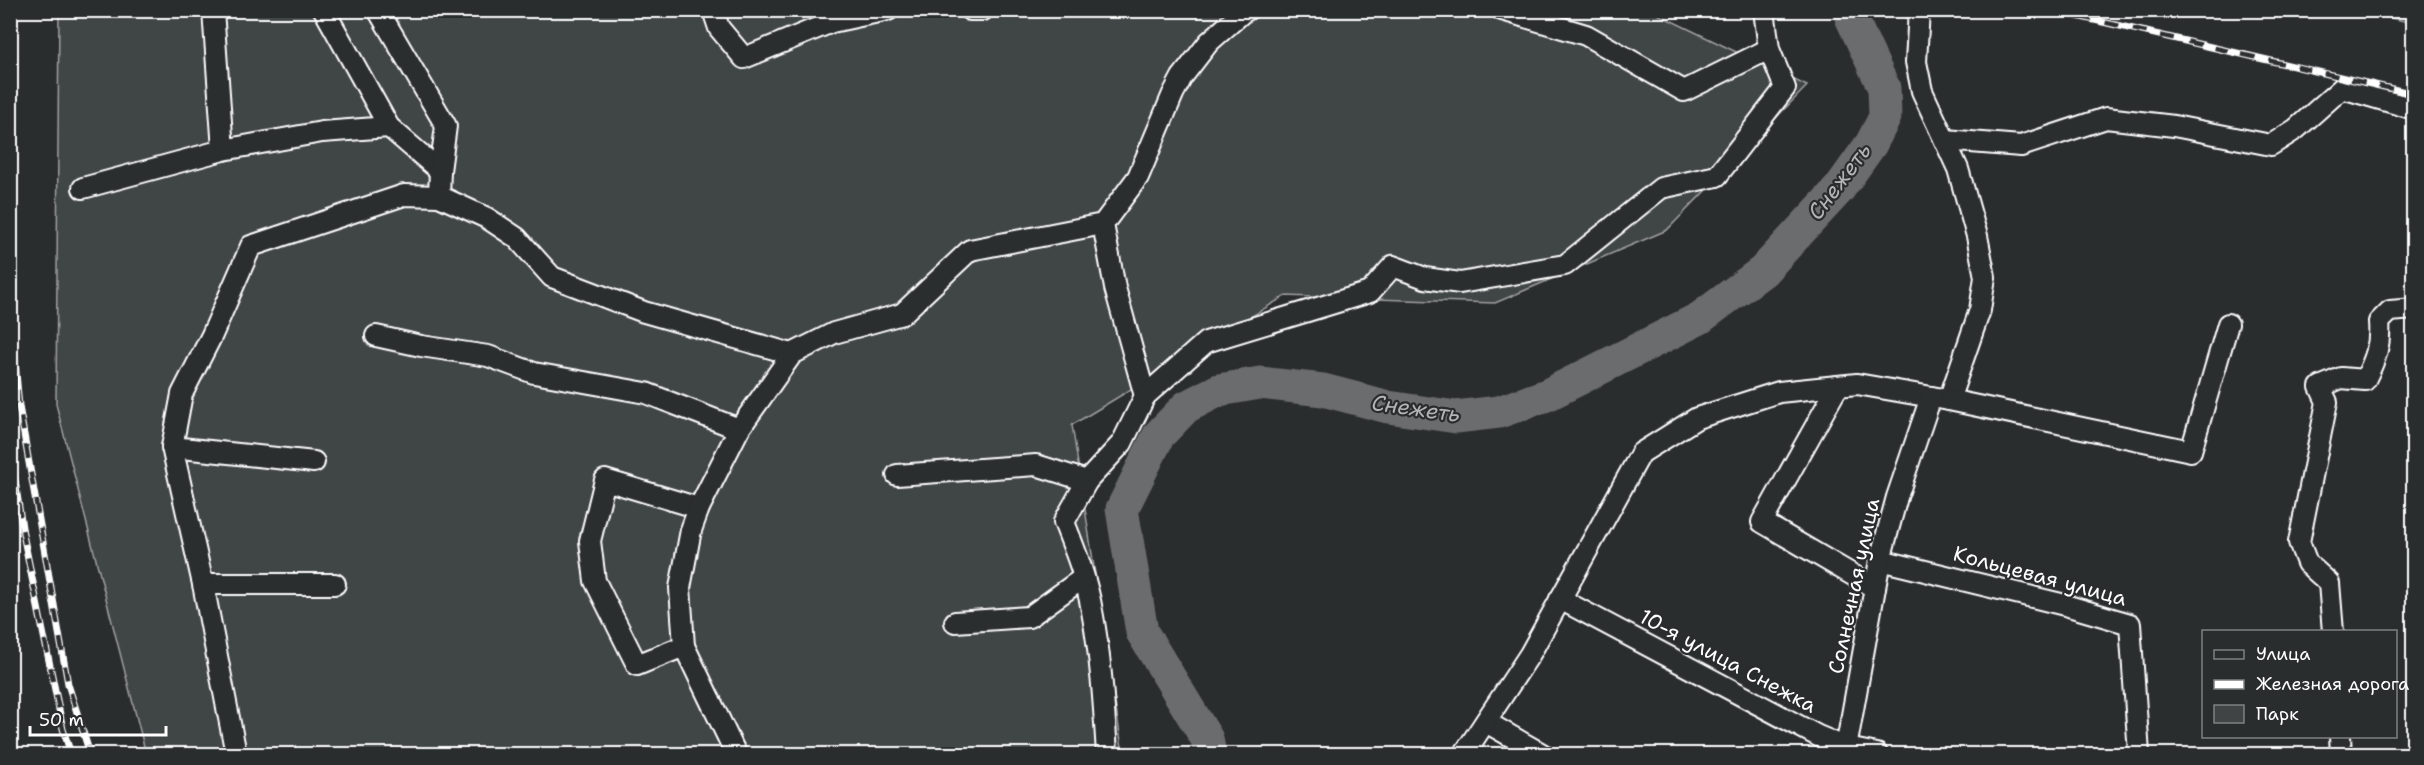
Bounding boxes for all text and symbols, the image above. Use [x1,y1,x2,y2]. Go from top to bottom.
water label: Снежеть [1801,137,1878,226]
water label: Снежеть [1370,388,1462,429]
street label: Солнечная улица [1822,496,1886,676]
street label: Кольцевая улица [1950,539,2130,613]
street label: 10-я улица Снежка [1635,602,1821,720]
legend [2202,630,2397,738]
text: Улица [2256,642,2310,666]
text: Железная дорога [2256,672,2409,696]
scale bar [30,699,166,737]
text: Парк [2256,702,2299,726]
text: 50 m [39,708,84,732]

